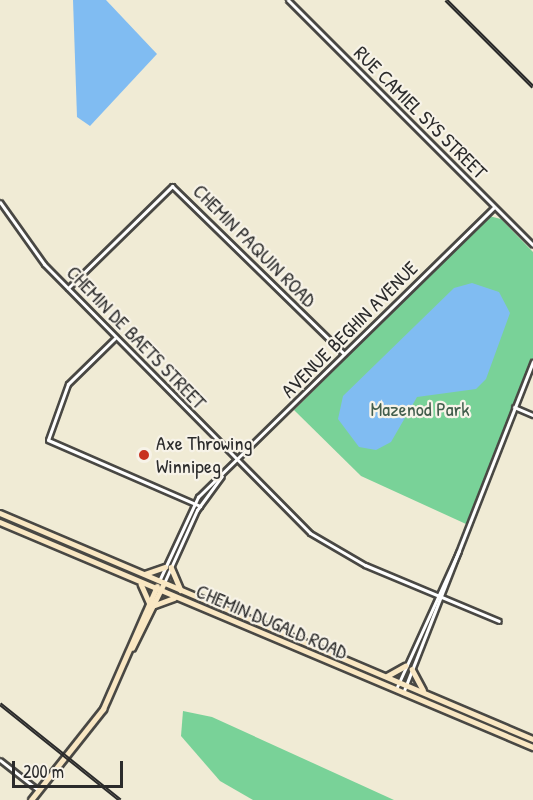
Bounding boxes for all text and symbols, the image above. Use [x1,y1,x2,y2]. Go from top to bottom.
street label: RUE CAMIEL SYS STREET [350,41,492,183]
street label: CHEMIN PAQUIN ROAD [189,179,321,311]
street label: AVENUE BEGHIN AVENUE [276,256,422,402]
street label: CHEMIN DE BAETS STREET [62,260,212,414]
park label: Mazenod Park [370,396,470,420]
place label: Axe Throwing Winnipeg [156,431,252,478]
marker: Axe Throwing Winnipeg [137,448,151,462]
street label: CHEMIN DUGALD ROAD [193,578,351,664]
scale bar [15,749,126,787]
text: 200 m [23,759,64,784]

